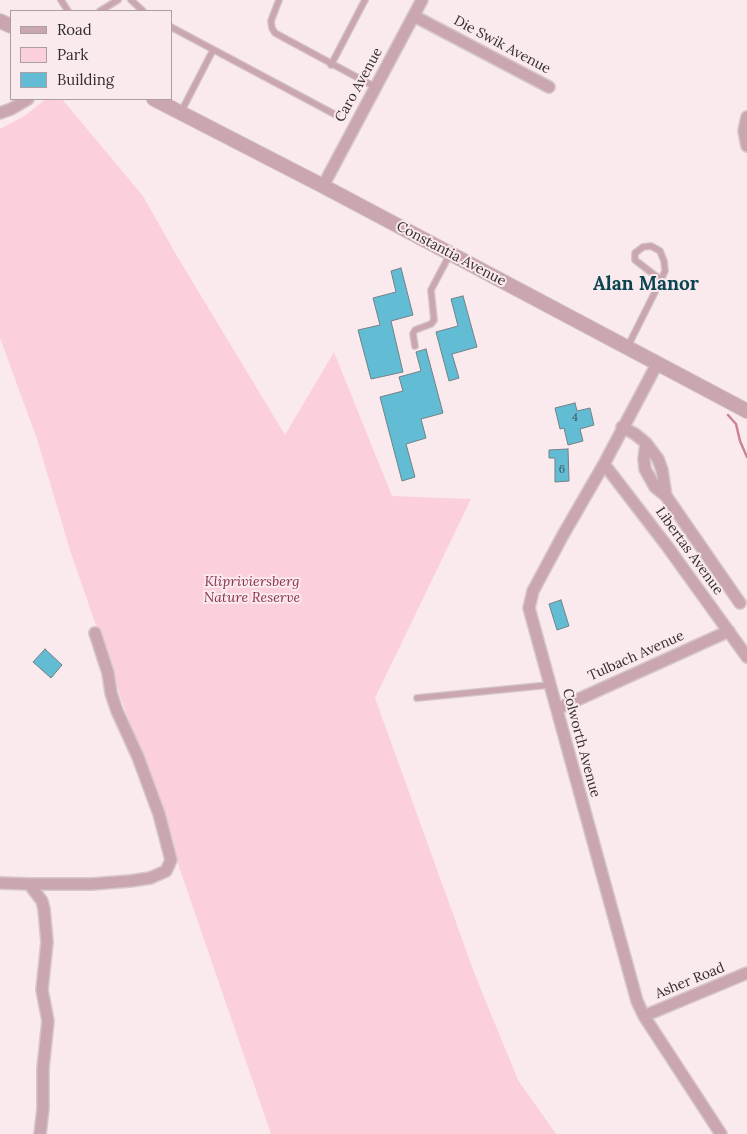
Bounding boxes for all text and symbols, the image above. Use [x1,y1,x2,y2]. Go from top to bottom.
legend [10,10,172,100]
street label: Die Swik Avenue [451,12,553,78]
text: Road [57,20,92,39]
text: Park [57,45,88,64]
street label: Caro Avenue [332,45,386,125]
text: Building [57,70,114,89]
street label: Constantia Avenue [393,218,509,290]
district label: Alan Manor [593,274,699,296]
house number: 4 [572,411,578,425]
house number: 6 [559,463,565,477]
street label: Libertas Avenue [652,504,726,598]
park label: Klipriviersberg Nature Reserve [204,574,300,606]
street label: Tulbach Avenue [585,627,687,685]
street label: Colworth Avenue [558,687,604,799]
street label: Asher Road [653,959,727,1003]

